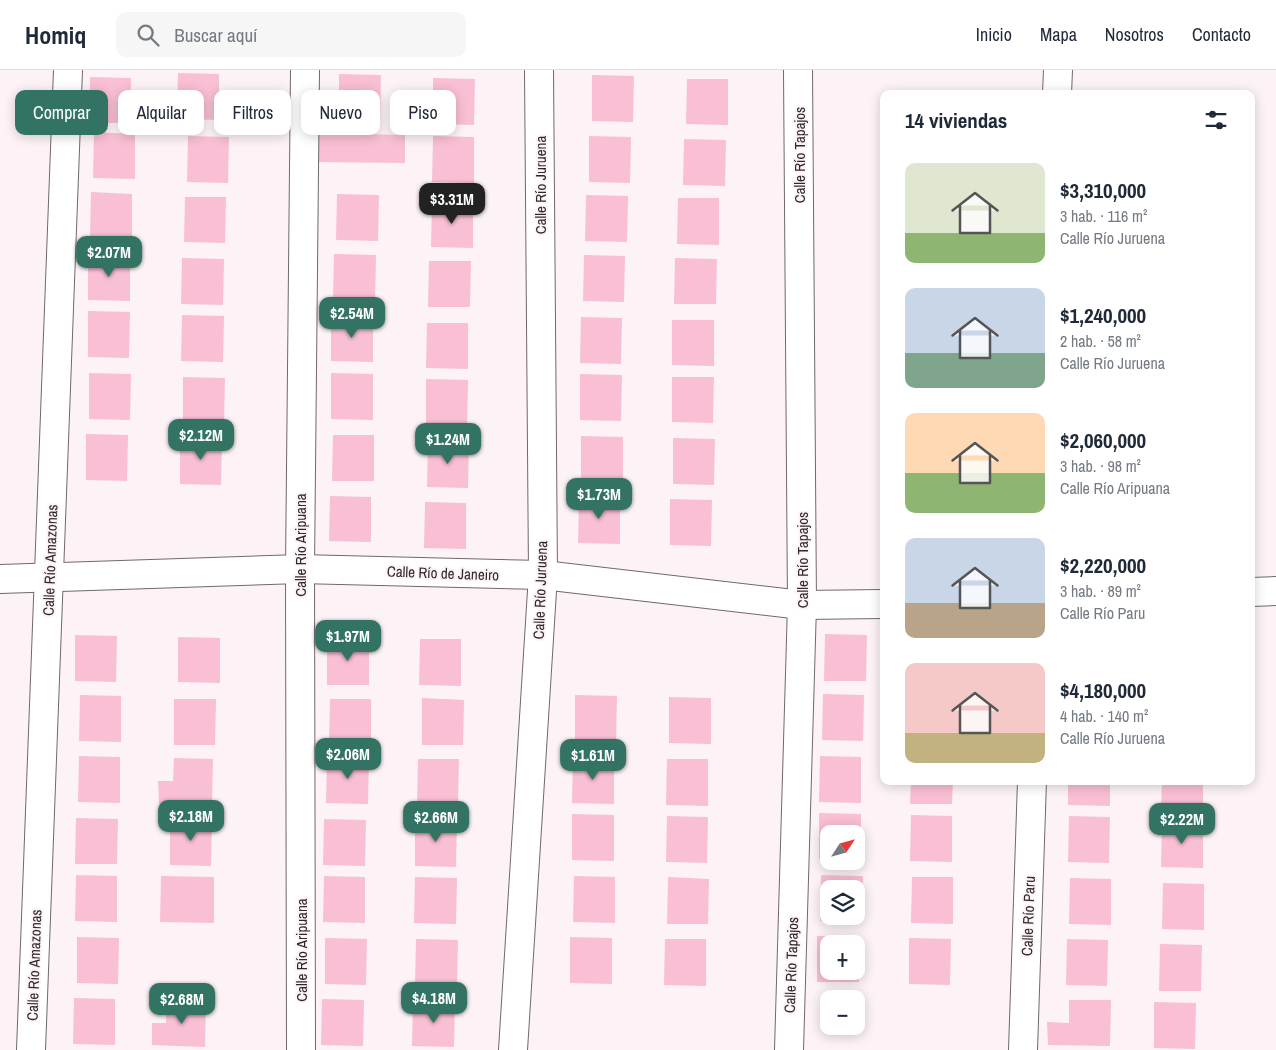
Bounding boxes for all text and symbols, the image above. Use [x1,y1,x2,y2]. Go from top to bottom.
search box [116,12,466,57]
text: Homiq [25,19,86,51]
icon: search [134,21,162,49]
text: Buscar aquí [174,22,257,48]
text: Inicio [976,22,1012,47]
text: Mapa [1040,22,1077,47]
text: Nosotros [1105,22,1164,47]
text: Contacto [1192,22,1251,47]
chip: Comprar [15,90,108,135]
chip: Alquilar [118,90,204,135]
chip: Filtros [214,90,291,135]
chip: Nuevo [301,90,380,135]
chip: Piso [390,90,456,135]
text: 14 viviendas [905,106,1007,135]
icon: filters [1202,106,1230,134]
street label: Calle Río Tapajos [789,107,810,203]
street label: Calle Río Juruena [530,136,551,234]
text: $3,310,000 [1060,176,1146,205]
pin: $3.31M [411,182,493,225]
icon: home [945,183,1005,243]
text: $3.31M [430,188,474,210]
text: 3 hab. · 116 m² [1060,205,1147,227]
text: Calle Río Juruena [1060,227,1165,249]
pin: $2.07M [68,236,150,278]
text: $2.07M [87,241,131,263]
pin: $2.54M [311,296,393,339]
text: $1,240,000 [1060,301,1146,330]
text: $2.54M [330,302,374,324]
icon: home [945,308,1005,368]
text: 2 hab. · 58 m² [1060,330,1141,352]
text: Calle Río Juruena [1060,352,1165,374]
pin: $2.12M [160,418,242,461]
pin: $1.24M [407,422,489,465]
text: $2.12M [179,424,223,446]
text: $2,060,000 [1060,426,1146,455]
text: $1.24M [426,428,470,450]
icon: home [945,433,1005,493]
text: 3 hab. · 98 m² [1060,455,1141,477]
text: Calle Río Aripuana [1060,477,1170,499]
pin: $1.73M [558,478,640,520]
text: $1.73M [577,483,621,505]
street label: Calle Río Aripuana [290,493,311,597]
street label: Calle Río Amazonas [38,504,62,616]
street label: Calle Río Tapajos [792,512,813,608]
street label: Calle Río Juruena [528,540,552,640]
text: $2,220,000 [1060,551,1146,580]
icon: home [945,558,1005,618]
street label: Calle Río de Janeiro [387,561,500,585]
text: 3 hab. · 89 m² [1060,580,1141,602]
text: Calle Río Paru [1060,602,1145,624]
pin: $1.97M [307,620,389,662]
text: $1.97M [326,625,370,647]
text: $4,180,000 [1060,676,1146,705]
icon: home [945,683,1005,743]
text: 4 hab. · 140 m² [1060,705,1148,727]
text: Calle Río Juruena [1060,727,1165,749]
pin: $2.06M [307,738,389,780]
pin: $1.61M [552,738,634,781]
text: $2.06M [326,743,370,765]
text: $1.61M [571,744,615,766]
pin: $2.18M [150,800,232,842]
pin: $2.66M [395,800,477,843]
pin: $2.22M [1141,802,1223,845]
text: $2.18M [169,805,213,827]
text: $2.66M [414,806,458,828]
text: $2.22M [1160,808,1204,830]
north arrow [820,825,865,870]
map controls [820,825,865,1035]
street label: Calle Río Paru [1016,876,1040,956]
button: layers [820,880,865,925]
street label: Calle Río Aripuana [291,898,312,1002]
street label: Calle Río Amazonas [22,909,46,1021]
street label: Calle Río Tapajos [779,916,803,1014]
button: + [820,935,865,980]
pin: $2.68M [141,982,223,1025]
pin: $4.18M [393,982,475,1024]
text: $4.18M [412,987,456,1009]
text: $2.68M [160,988,204,1010]
button: − [820,990,865,1035]

